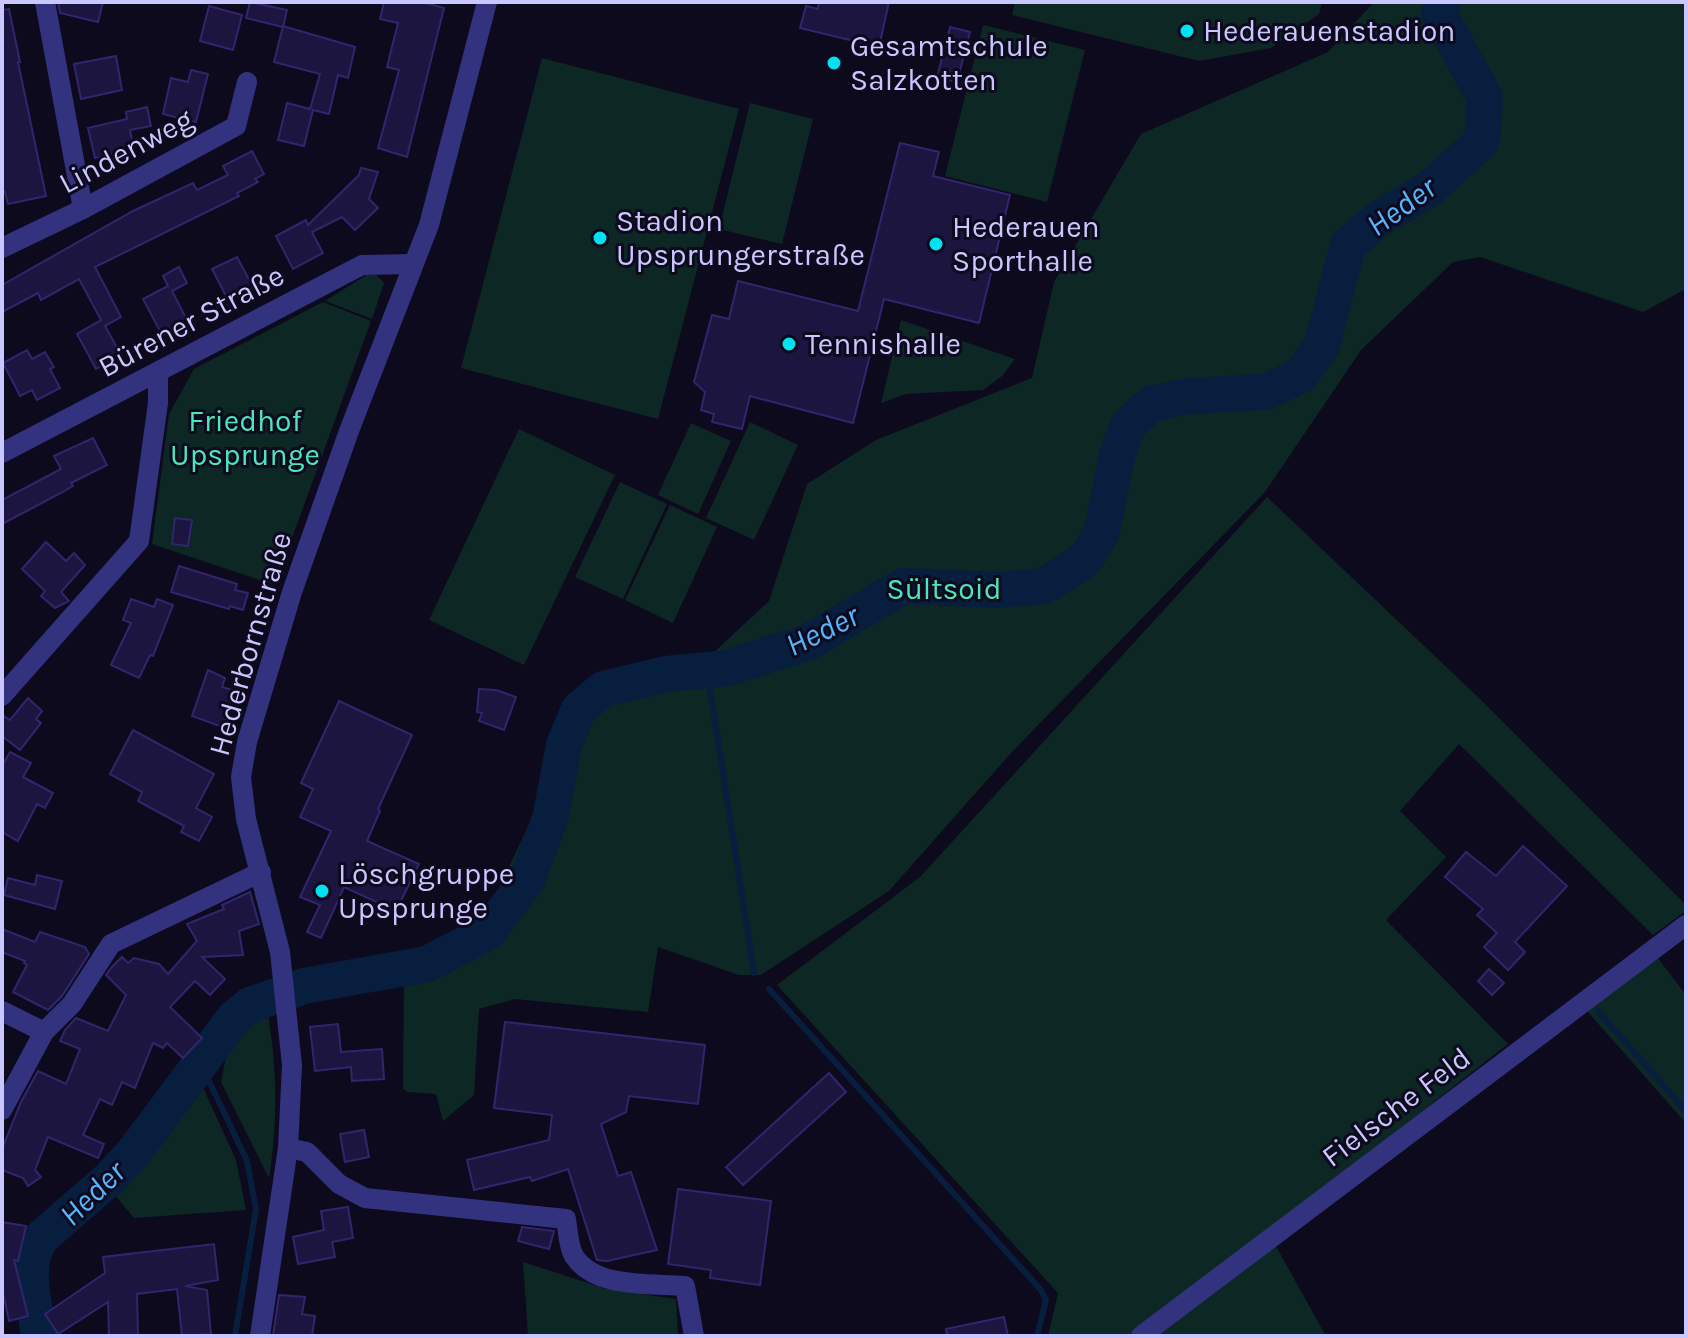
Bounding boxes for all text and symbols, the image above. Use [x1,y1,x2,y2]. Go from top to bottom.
place label: Hederauenstadion [1203,13,1455,49]
marker: Hederauenstadion [1178,22,1196,40]
place label: Gesamtschule Salzkotten [850,28,1048,98]
marker: Gesamtschule Salzkotten [825,54,843,72]
street label: Lindenweg [53,101,199,201]
water label: Heder [1359,168,1444,244]
place label: Stadion Upsprungerstraße [616,203,865,273]
place label: Hederauen Sporthalle [952,209,1100,279]
marker: Stadion Upsprungerstraße [591,229,609,247]
marker: Hederauen Sporthalle [927,235,945,253]
street label: Bürener Straße [92,257,290,385]
place label: Tennishalle [805,326,961,362]
marker: Tennishalle [780,335,798,353]
park label: Friedhof Upsprunge [170,403,320,473]
street label: Hederbornstraße [201,528,299,760]
park label: Sültsoid [887,571,1001,607]
water label: Heder [780,596,866,664]
place label: Löschgruppe Upsprunge [338,856,514,926]
marker: Löschgruppe Upsprunge [313,882,331,900]
street label: Fielsche Feld [1315,1039,1477,1175]
water label: Heder [52,1153,134,1233]

